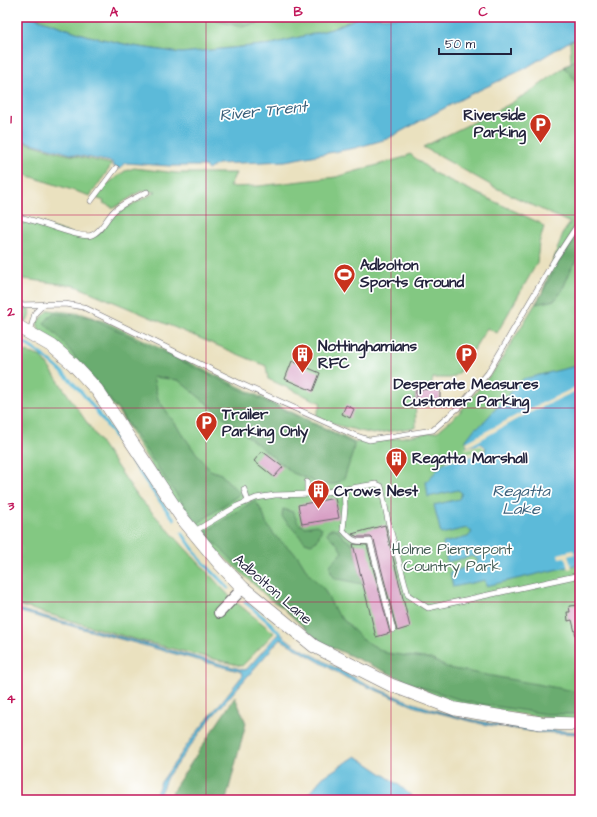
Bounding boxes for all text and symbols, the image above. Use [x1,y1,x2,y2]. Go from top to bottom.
text: A [110,3,119,21]
text: B [293,3,303,21]
text: C [478,3,488,21]
scale bar [439,30,511,56]
text: 50 m [445,36,476,53]
water label: River Trent [218,95,310,127]
place label: Riverside Parking [463,105,526,145]
text: 1 [10,110,12,128]
parking icon: Riverside Parking [528,111,554,144]
place label: Adbolton Sports Ground [359,255,465,293]
sports icon: Adbolton Sports Ground [331,261,357,294]
text: 2 [6,303,15,321]
place label: Nottinghamians RFC [318,336,418,374]
building icon: Nottinghamians RFC [290,342,316,375]
parking icon: Desperate Measures Customer Parking [453,342,479,375]
place label: Desperate Measures Customer Parking [393,374,539,414]
place label: Trailer Parking Only [221,404,309,444]
parking icon: Trailer Parking Only [194,410,220,443]
building icon: Regatta Marshall [383,445,409,478]
place label: Regatta Marshall [412,448,528,471]
building icon: Crows Nest [305,478,331,511]
water label: Regatta Lake [492,480,551,520]
place label: Crows Nest [334,481,419,502]
text: 3 [7,497,15,515]
park label: Holme Pierrepont Country Park [392,539,512,578]
street label: Adbolton Lane [229,549,317,630]
text: 4 [7,690,16,708]

